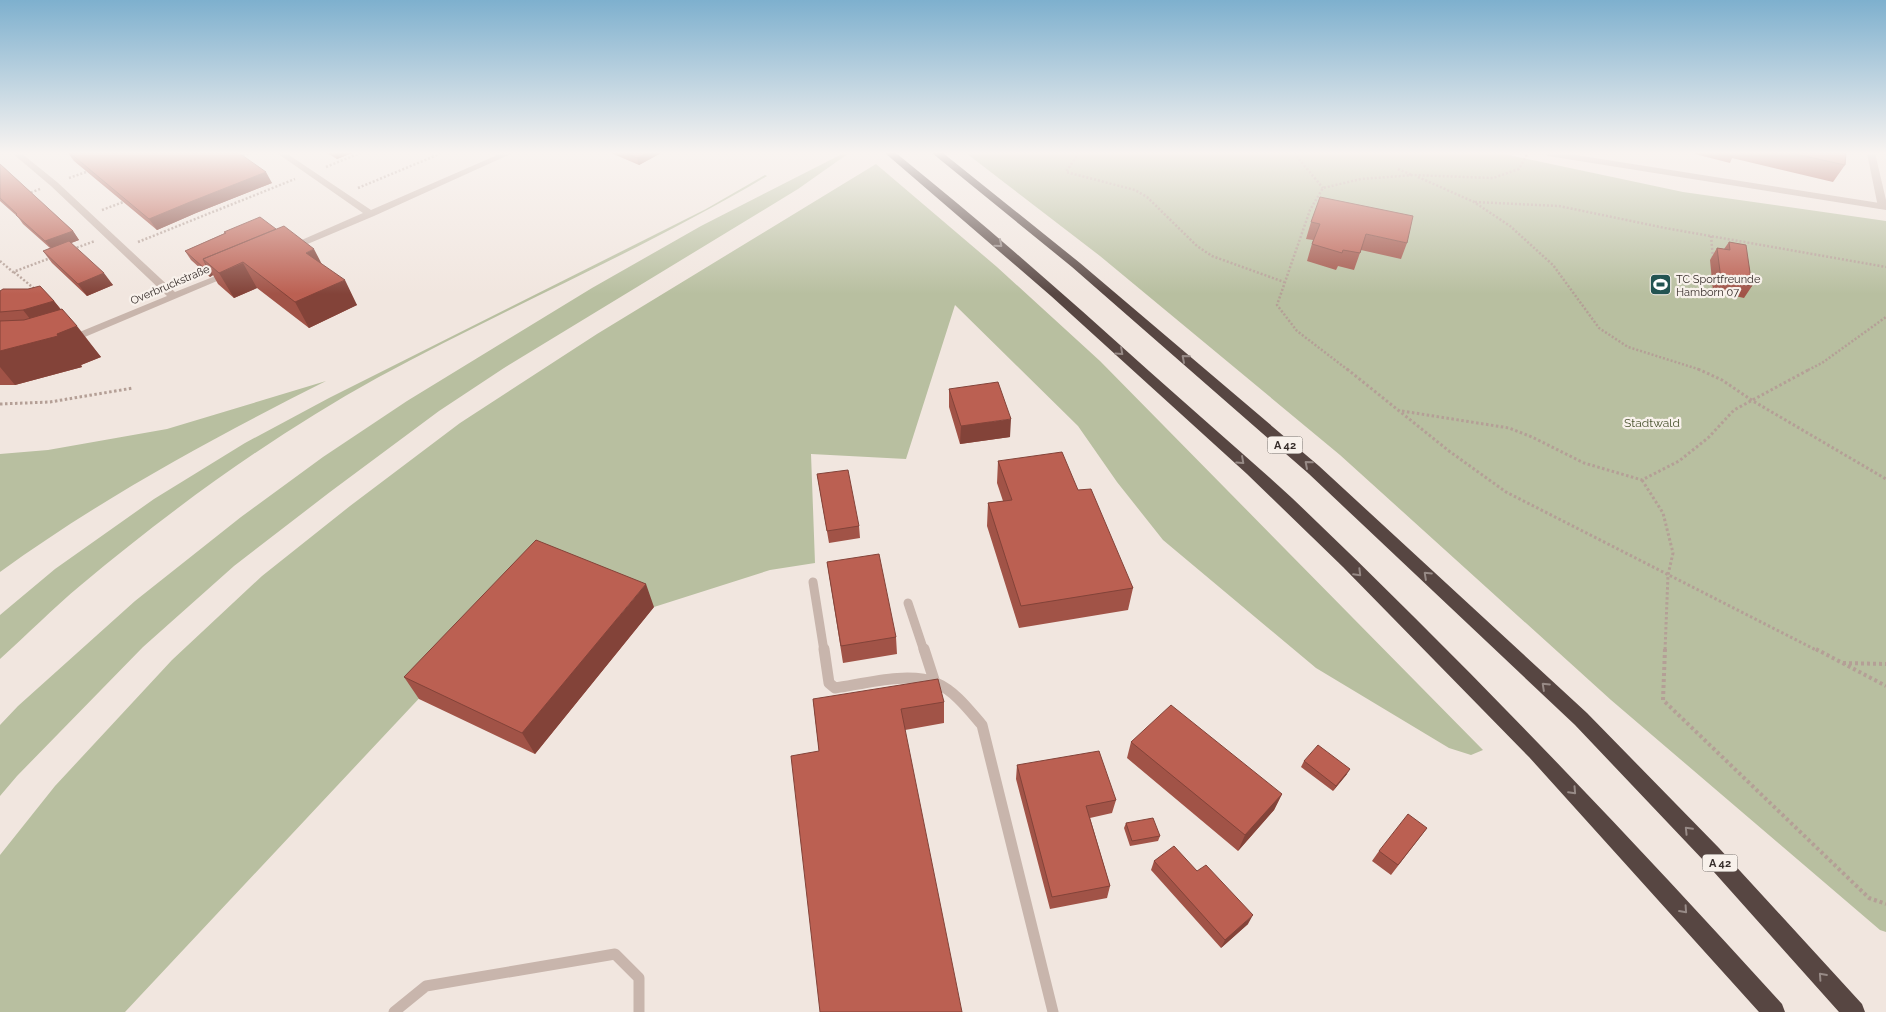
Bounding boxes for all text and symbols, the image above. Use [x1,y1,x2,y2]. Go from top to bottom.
one-way arrow [993,238,1002,246]
street label: Overbruckstraße [128,262,212,308]
sports icon: TC Sportfreunde Hamborn 07 [1648,273,1672,297]
place label: TC Sportfreunde Hamborn 07 [1676,273,1761,299]
one-way arrow [1115,346,1124,355]
one-way arrow [1181,355,1190,364]
park label: Stadtwald [1624,416,1680,430]
road number: A 42 [1268,436,1302,454]
one-way arrow [1235,455,1244,464]
one-way arrow [1304,461,1313,470]
one-way arrow [1352,568,1361,577]
one-way arrow [1423,572,1432,581]
one-way arrow [1542,683,1551,692]
one-way arrow [1567,785,1576,794]
one-way arrow [1685,827,1694,836]
road number: A 42 [1702,854,1738,871]
one-way arrow [1678,904,1687,913]
one-way arrow [1818,972,1827,981]

